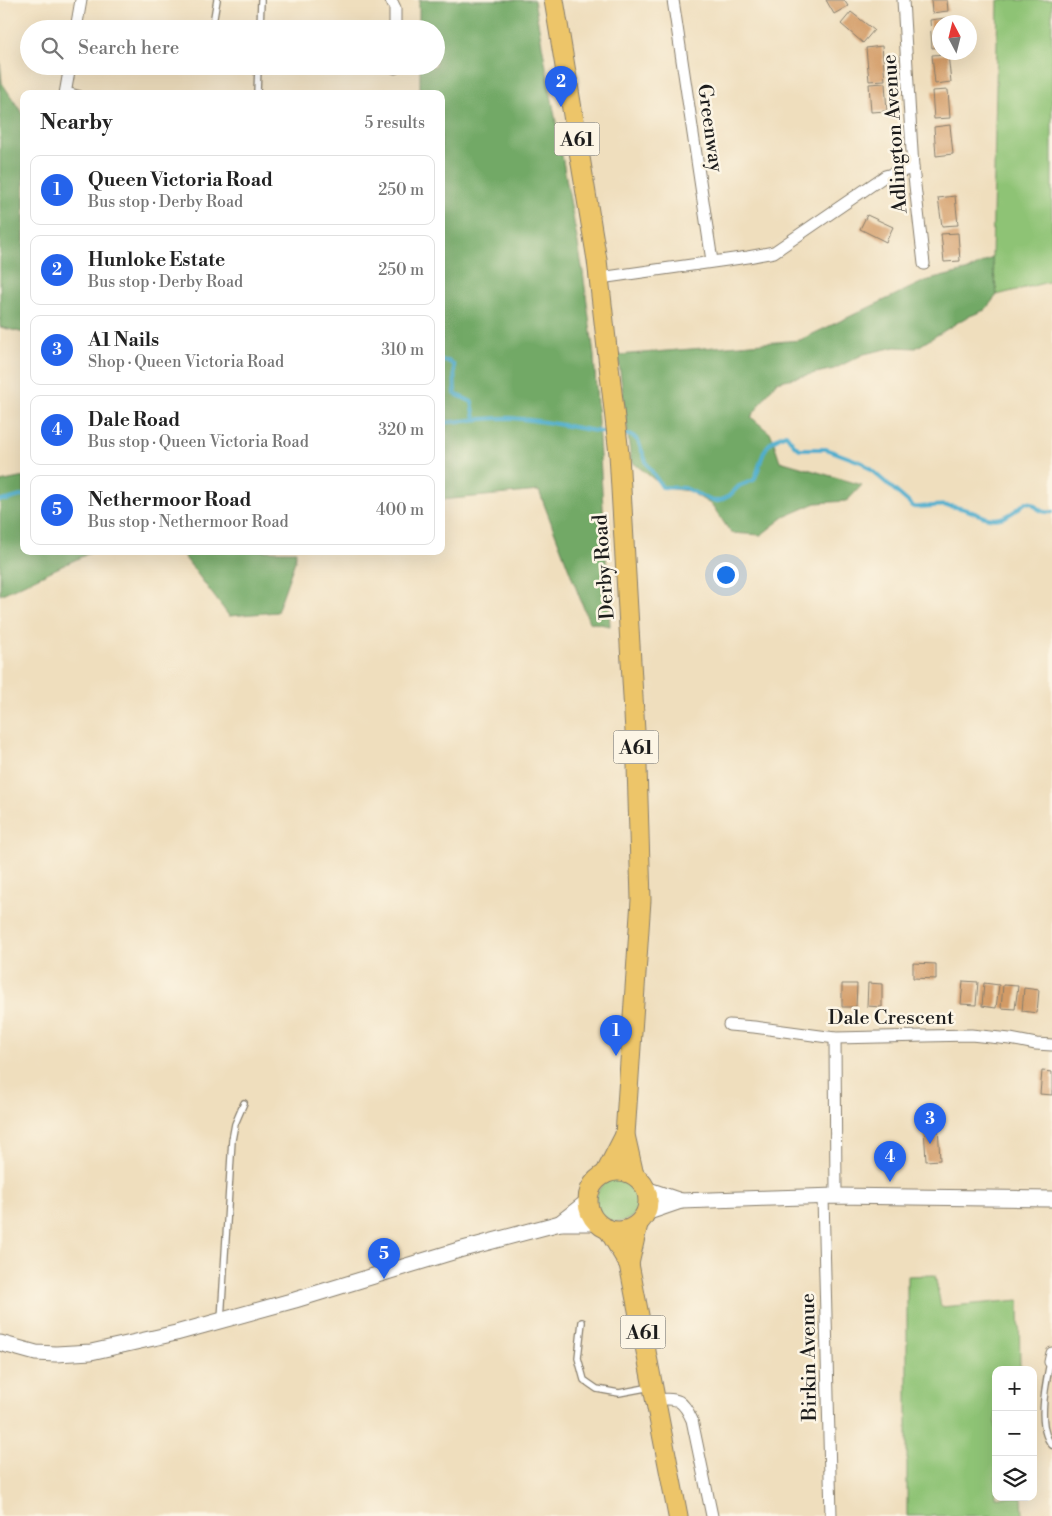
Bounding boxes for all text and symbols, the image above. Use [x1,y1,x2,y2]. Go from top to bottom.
north arrow [932,15,977,60]
search box [20,20,445,75]
icon: search [38,34,66,62]
text: Search here [78,36,179,60]
street label: Adlington Avenue [877,53,914,215]
pin: 2 [545,66,577,107]
street label: Greenway [691,82,728,174]
text: Nearby [40,110,113,136]
text: 5 results [364,113,425,133]
road number: A61 [554,122,600,156]
text: Queen Victoria Road [88,168,273,192]
text: 1 [53,180,61,200]
text: 250 m [378,180,424,200]
text: Bus stop · Derby Road [88,192,243,212]
text: Hunloke Estate [88,248,225,272]
text: 2 [52,260,62,280]
text: 250 m [378,260,424,280]
text: Bus stop · Derby Road [88,272,243,292]
text: A1 Nails [88,328,159,352]
text: 3 [52,340,62,360]
text: 310 m [381,340,424,360]
text: Shop · Queen Victoria Road [88,352,284,372]
text: Dale Road [88,408,180,432]
text: 4 [52,420,62,440]
text: 320 m [378,420,424,440]
text: Bus stop · Queen Victoria Road [88,432,309,452]
text: Nethermoor Road [88,488,252,512]
text: 5 [52,500,62,520]
text: 400 m [376,500,424,520]
text: Bus stop · Nethermoor Road [88,512,289,532]
street label: Derby Road [588,513,621,620]
your location [713,562,739,588]
road number: A61 [614,730,658,764]
street label: Dale Crescent [828,1006,954,1031]
pin: 1 [600,1015,632,1056]
pin: 3 [914,1103,946,1144]
pin: 4 [874,1141,906,1182]
pin: 5 [368,1238,400,1279]
street label: Birkin Avenue [796,1293,823,1422]
road number: A61 [620,1315,666,1348]
map controls [992,1366,1037,1501]
button: + [992,1366,1037,1411]
button: − [992,1411,1037,1456]
button: layers [992,1456,1037,1501]

